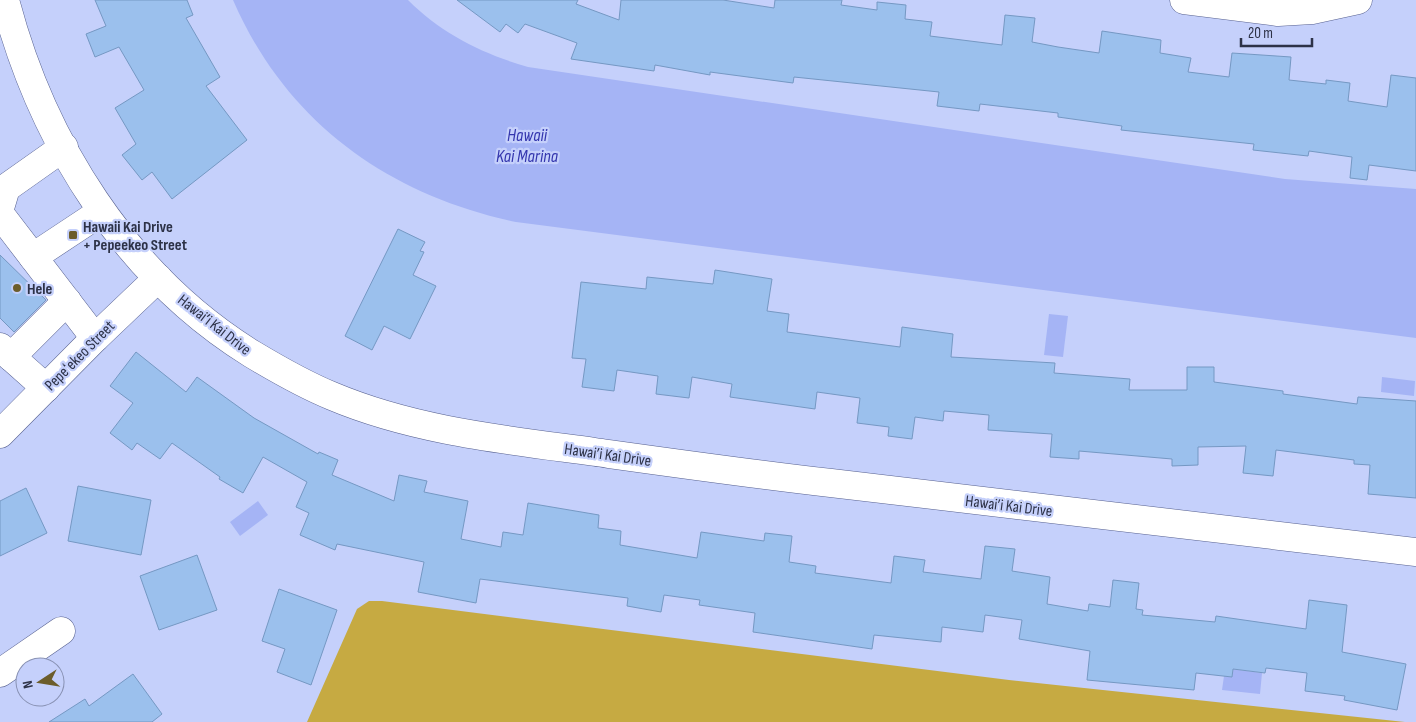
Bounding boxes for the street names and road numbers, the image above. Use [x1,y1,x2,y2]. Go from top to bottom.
street label: Hawai’i Kai Drive [174,291,254,360]
street label: Pepeʻekeo Street [41,317,119,395]
street label: Hawai’i Kai Drive [563,440,652,471]
street label: Hawai’i Kai Drive [964,492,1053,521]

